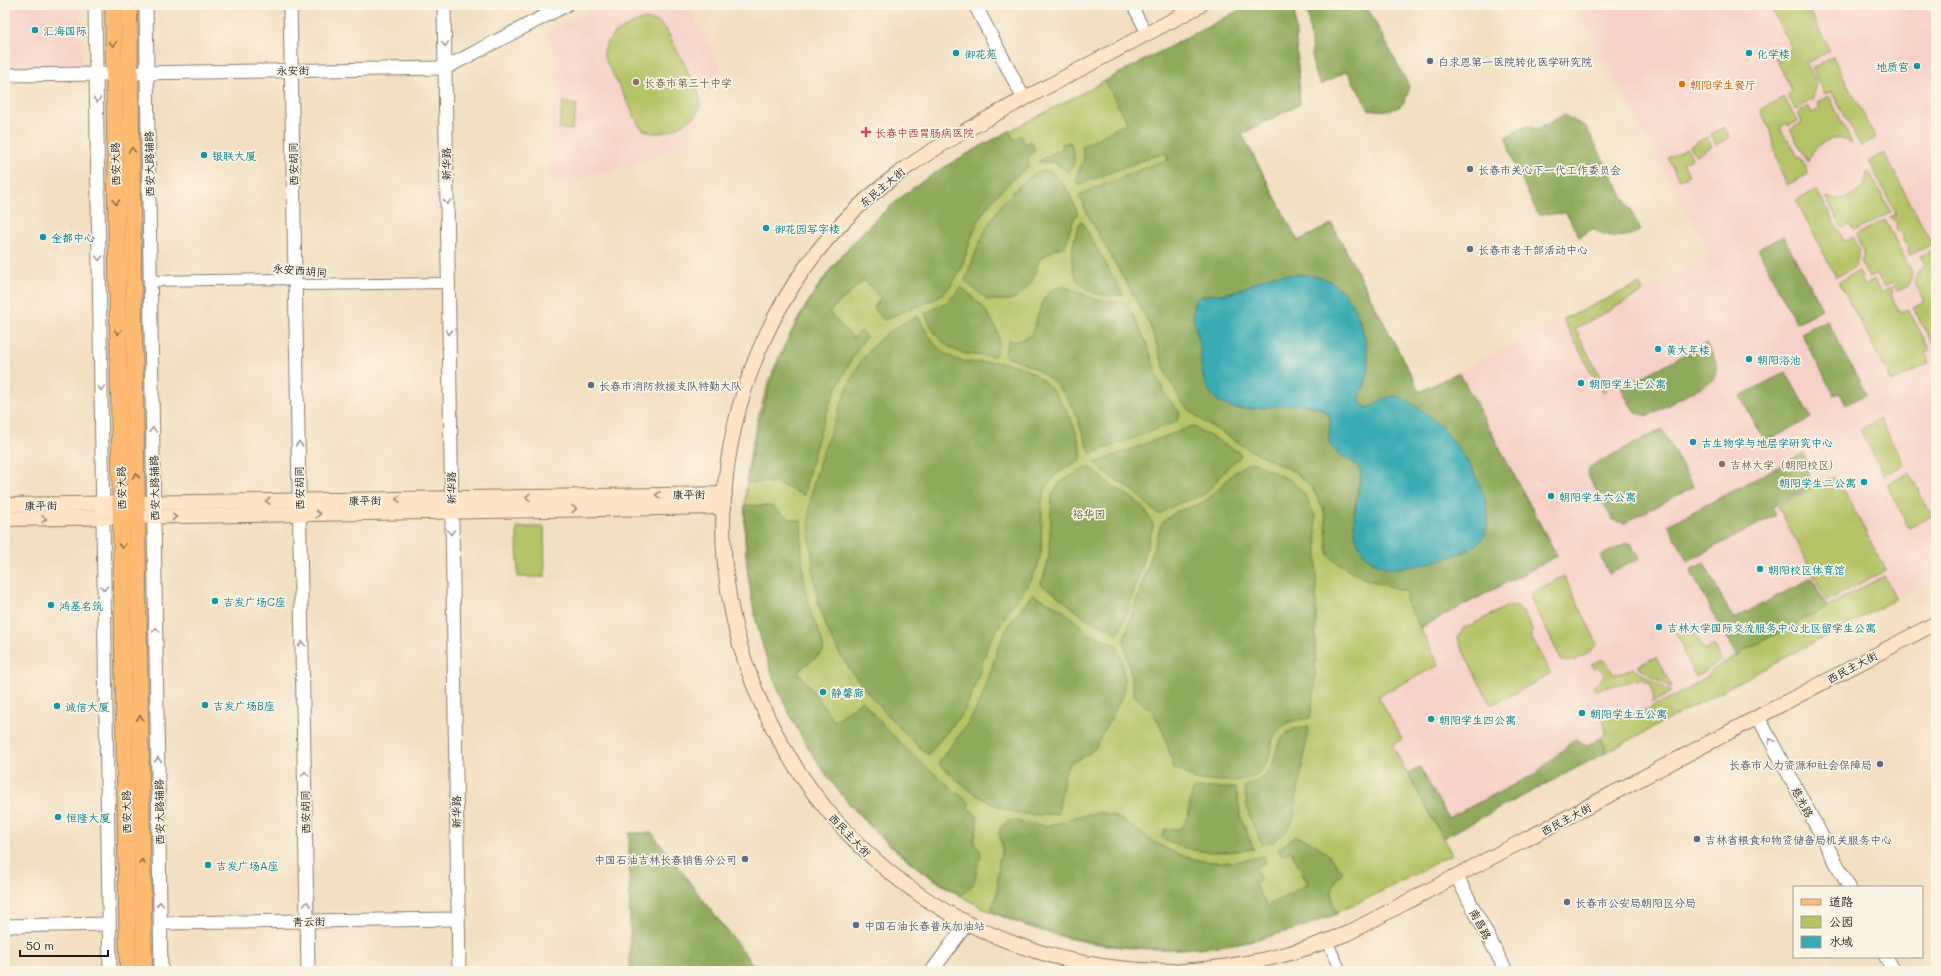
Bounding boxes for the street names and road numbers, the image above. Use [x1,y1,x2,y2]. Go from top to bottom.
street label: 永安街 [276,62,311,78]
street label: 西安大路辅路 [141,131,157,197]
street label: 西安大路 [107,142,123,186]
street label: 西安胡同 [285,142,301,186]
street label: 新华路 [438,147,454,181]
street label: 东民主大街 [856,163,909,210]
street label: 永安西胡同 [272,260,328,280]
street label: 西安大路辅路 [146,455,162,521]
street label: 西安大路 [113,466,129,510]
street label: 西安胡同 [291,466,307,510]
street label: 新华路 [443,471,459,505]
street label: 康平街 [672,486,707,502]
street label: 康平街 [348,492,383,508]
street label: 康平街 [24,497,59,513]
street label: 西民主大街 [1824,647,1881,687]
street label: 西安大路辅路 [151,779,167,845]
street label: 慈光路 [1789,784,1817,820]
street label: 西安大路 [118,790,134,834]
street label: 西安胡同 [297,790,313,834]
street label: 新华路 [448,795,464,829]
street label: 西民主大街 [1538,799,1595,839]
street label: 西民主大街 [826,810,875,861]
street label: 南昌路 [1467,906,1495,942]
street label: 青云街 [292,913,327,929]

